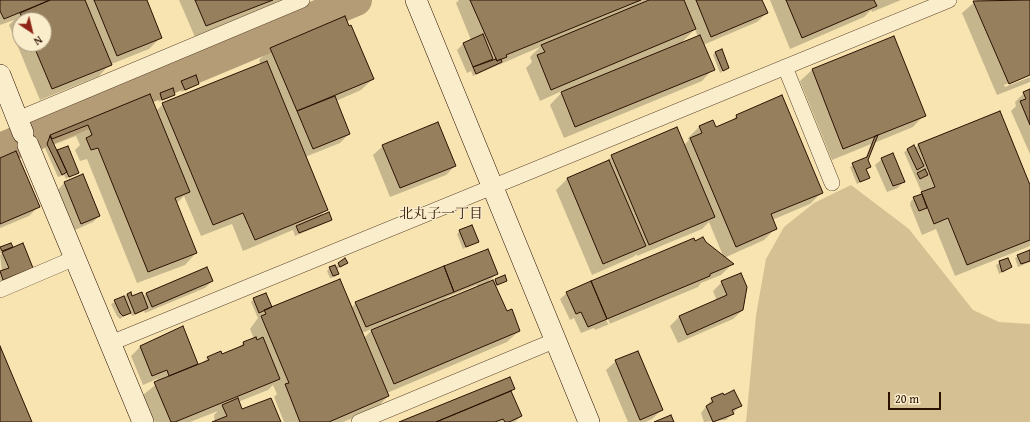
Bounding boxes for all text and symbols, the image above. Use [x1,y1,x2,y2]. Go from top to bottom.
north arrow [12,12,52,52]
text: N [31,32,46,50]
district label: 北丸子一丁目 [399,206,483,222]
scale bar [890,384,943,410]
text: 20 m [895,390,919,407]

